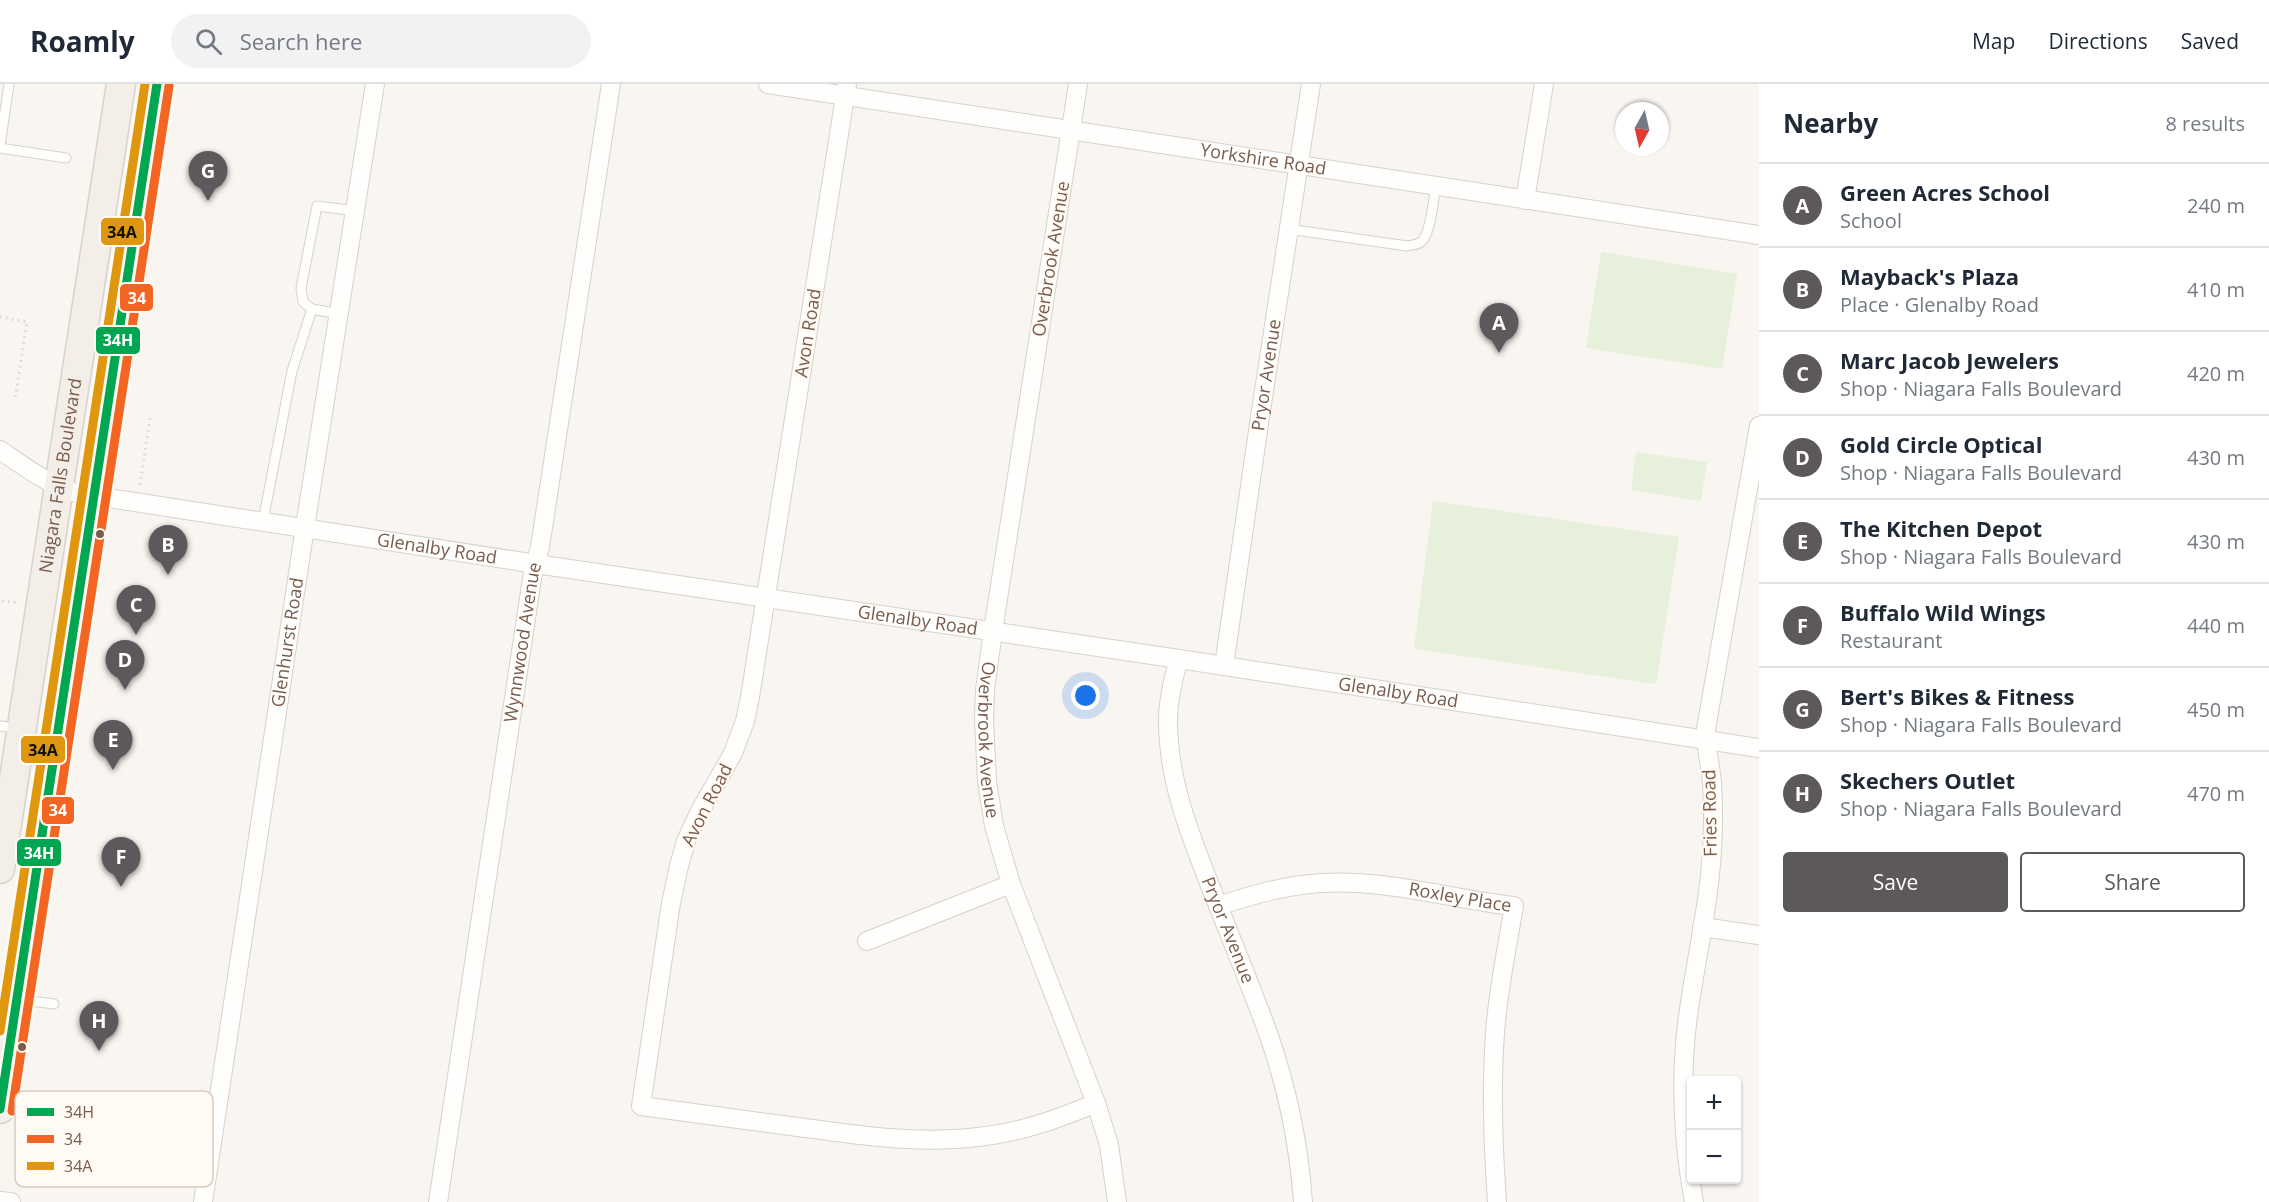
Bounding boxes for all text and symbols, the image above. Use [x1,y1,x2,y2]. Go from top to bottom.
search box [171,14,591,68]
text: Roamly [30,22,135,60]
icon: search [192,25,225,58]
text: Search here [240,26,362,56]
text: Map [1972,27,2015,55]
text: Directions [2048,27,2148,55]
text: Saved [2181,27,2239,55]
north arrow [1615,102,1669,156]
text: Nearby [1783,105,1878,141]
text: 8 results [2165,110,2245,137]
street label: Yorkshire Road [1199,137,1328,180]
pin: G [188,152,228,201]
text: Green Acres School [1840,177,2050,207]
street label: Overbrook Avenue [1026,179,1074,338]
text: A [1796,192,1809,219]
text: 240 m [2187,192,2245,219]
text: School [1840,207,1902,234]
line badge: 34A [100,217,145,246]
text: 34A [107,221,138,243]
text: Mayback's Plaza [1840,261,2019,291]
text: B [1796,276,1809,303]
text: 410 m [2187,276,2245,303]
line badge: 34 [119,283,154,312]
text: 34 [128,287,146,309]
street label: Avon Road [788,287,826,379]
text: Place · Glenalby Road [1840,291,2039,318]
pin: A [1480,304,1518,353]
street label: Pryor Avenue [1245,317,1286,432]
line badge: 34H [95,326,141,355]
text: 34H [103,329,133,351]
text: Marc Jacob Jewelers [1840,345,2059,375]
text: C [1796,360,1809,387]
text: 420 m [2187,360,2245,387]
text: Shop · Niagara Falls Boulevard [1840,375,2122,402]
street label: Niagara Falls Boulevard [33,376,87,575]
text: Gold Circle Optical [1840,429,2042,459]
text: D [1795,444,1810,471]
text: 430 m [2187,444,2245,471]
text: Shop · Niagara Falls Boulevard [1840,459,2122,486]
text: The Kitchen Depot [1840,513,2042,543]
pin: B [148,526,188,575]
street label: Glenalby Road [376,527,499,569]
unlabelled marker [94,528,106,540]
text: E [1797,528,1808,555]
text: 430 m [2187,528,2245,555]
text: Shop · Niagara Falls Boulevard [1840,543,2122,570]
street label: Wynnwood Avenue [497,559,546,724]
street label: Glenhurst Road [265,576,308,709]
pin: C [116,586,156,635]
text: Buffalo Wild Wings [1840,597,2046,627]
street label: Glenalby Road [856,599,980,640]
text: F [1797,612,1808,639]
text: 440 m [2187,612,2245,639]
text: Restaurant [1840,627,1942,654]
pin: D [106,640,144,690]
street label: Overbrook Avenue [973,660,1006,820]
street label: Glenalby Road [1337,671,1460,713]
your location [1071,681,1100,710]
text: Bert's Bikes & Fitness [1840,681,2075,711]
text: G [1795,696,1810,723]
text: 450 m [2187,696,2245,723]
text: Shop · Niagara Falls Boulevard [1840,711,2122,738]
pin: E [94,720,132,770]
line badge: 34A [20,735,66,764]
text: 34A [28,739,59,761]
street label: Avon Road [675,759,737,850]
text: Skechers Outlet [1840,765,2015,795]
street label: Fries Road [1696,769,1722,857]
text: H [1795,780,1810,807]
text: 470 m [2187,780,2245,807]
text: Shop · Niagara Falls Boulevard [1840,795,2122,822]
line badge: 34 [41,796,75,825]
text: 34 [49,799,67,821]
line badge: 34H [16,838,62,867]
pin: F [102,838,140,887]
text: 34H [24,842,54,864]
button: Save [1783,852,2008,912]
button: Share [2020,852,2245,912]
street label: Pryor Avenue [1197,873,1261,986]
street label: Roxley Place [1407,876,1513,917]
pin: H [80,1002,118,1051]
unlabelled marker [16,1041,28,1053]
map controls [1687,1076,1741,1184]
button: + [1687,1076,1741,1130]
legend [15,1091,213,1187]
text: 34H [64,1101,94,1123]
text: 34 [64,1128,82,1150]
button: − [1687,1130,1741,1184]
text: 34A [64,1155,93,1177]

